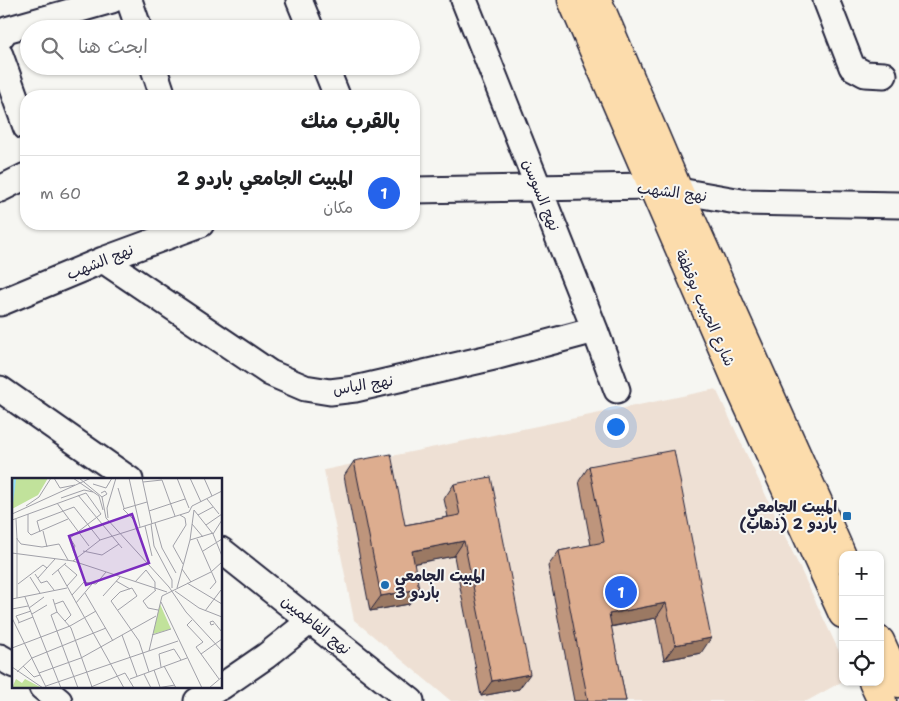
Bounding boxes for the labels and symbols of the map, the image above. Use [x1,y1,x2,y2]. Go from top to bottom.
street label: نهج السوسن [518,156,564,234]
street label: نهج الشهب [636,178,708,206]
street label: نهج الشهب [64,240,136,284]
street label: شارع الحبيب بوقطفة [670,247,740,369]
street label: نهج الياس [331,370,395,400]
your location [603,414,629,440]
inset map [12,478,222,688]
place label: المبيت الجامعي باردو 2 (ذهاب) [739,497,837,534]
marker: المبيت الجامعي باردو 2 (ذهاب) [841,510,853,522]
place label: المبيت الجامعي باردو 3 [395,566,485,603]
pin: 1 [605,573,637,611]
marker: المبيت الجامعي باردو 3 [379,579,391,591]
street label: نهج الفاطميين [277,591,355,659]

